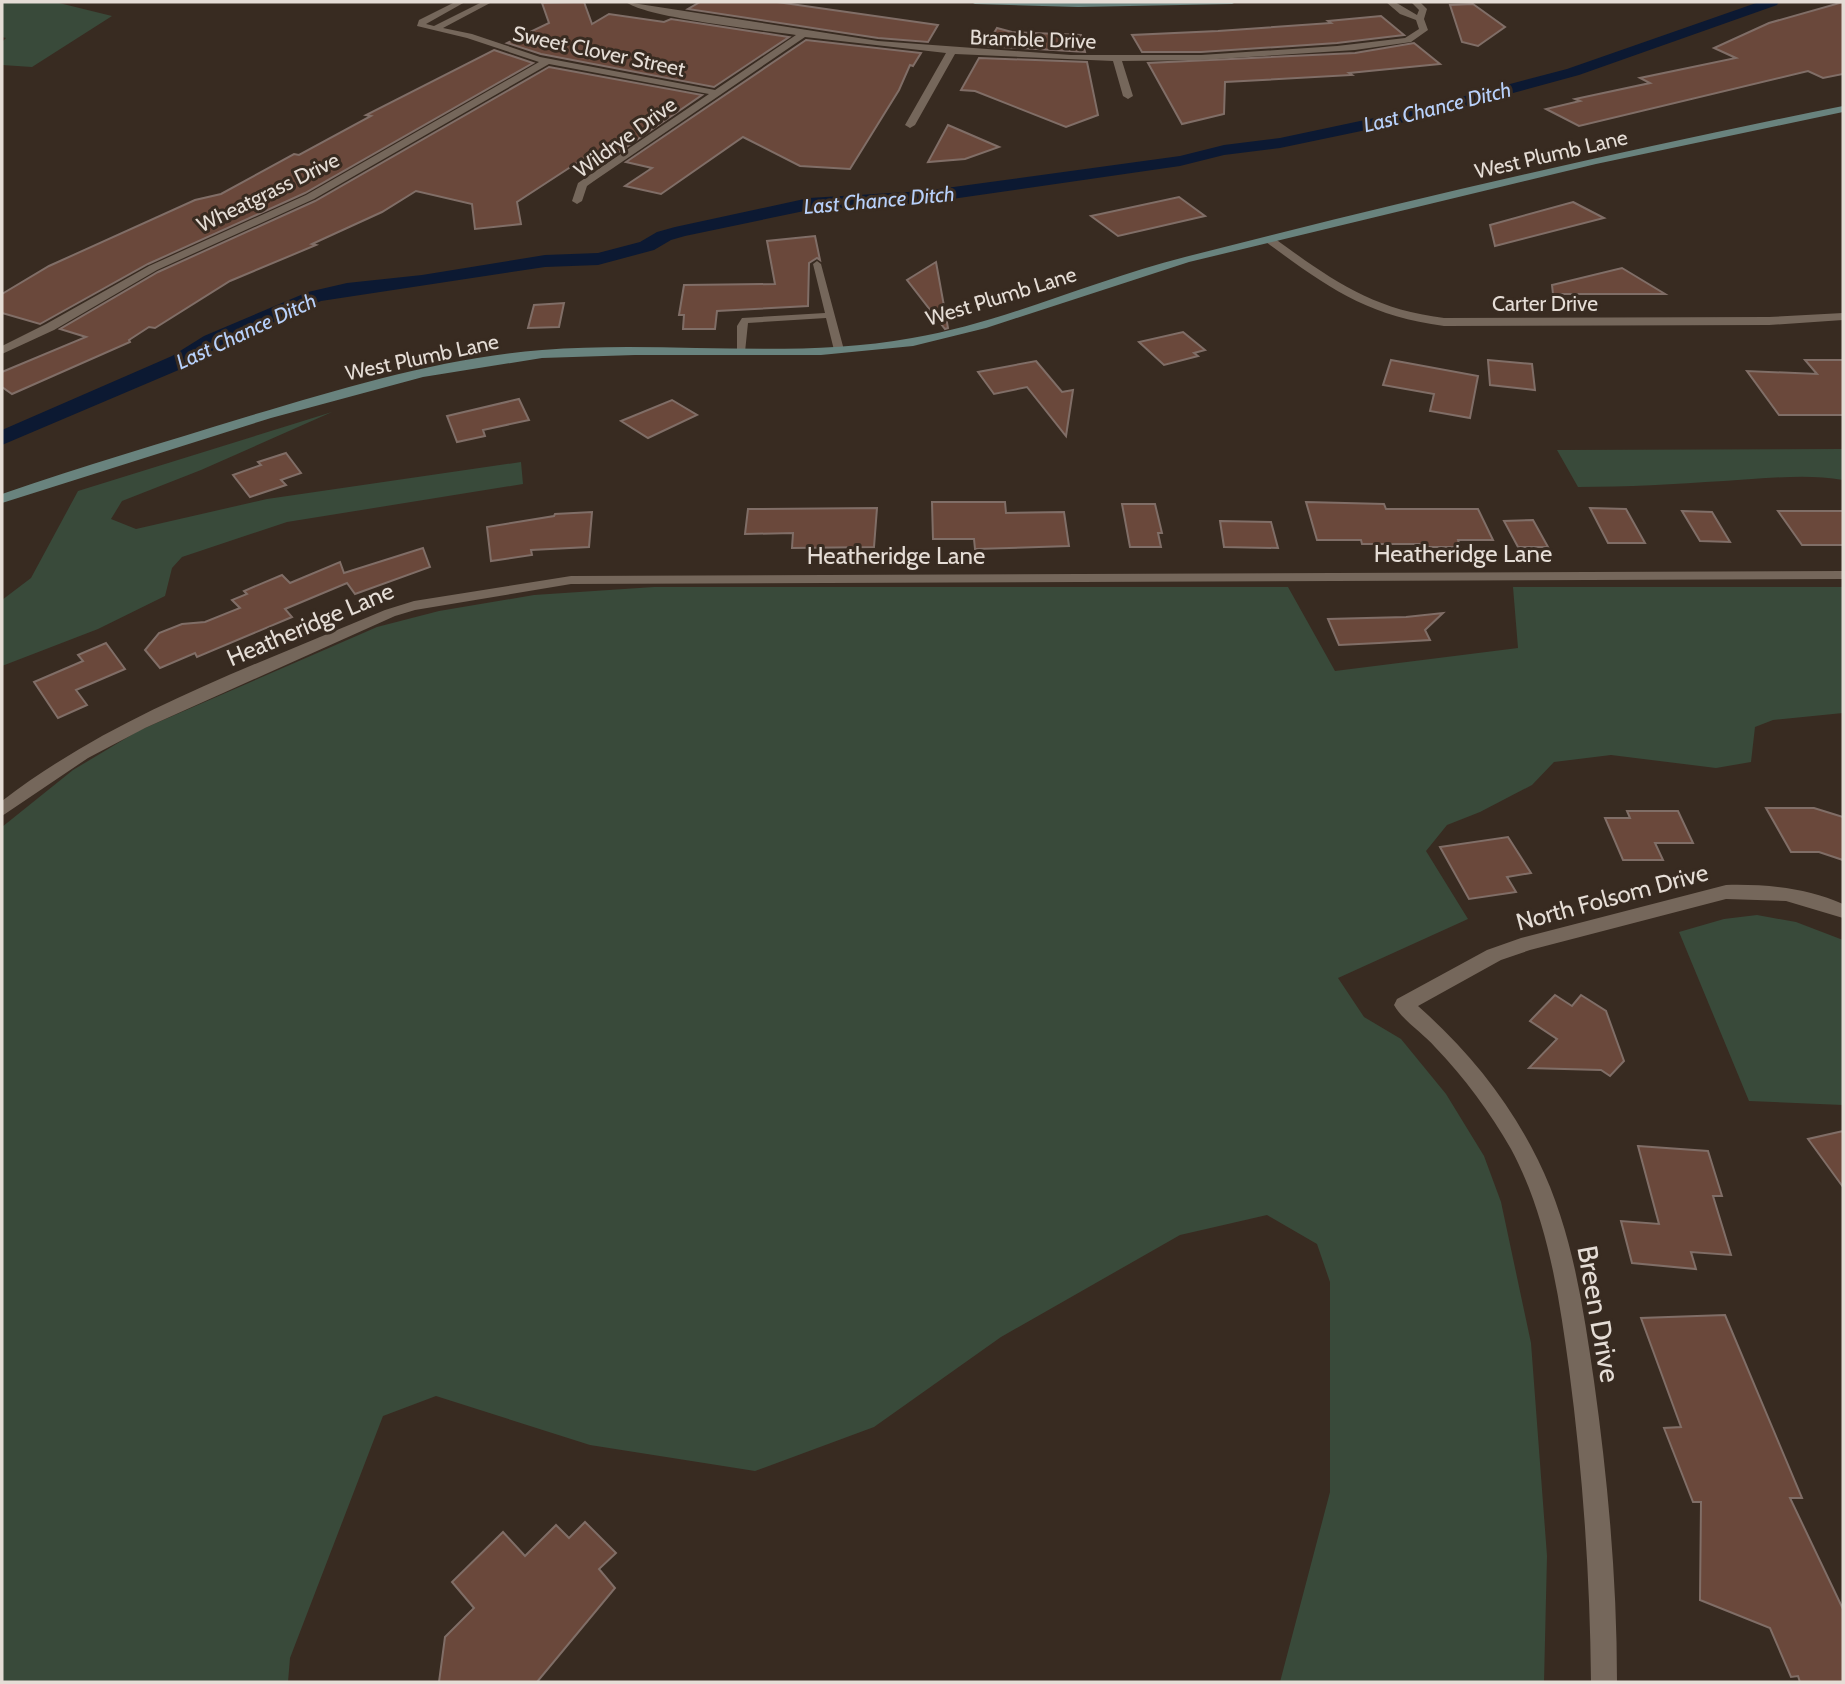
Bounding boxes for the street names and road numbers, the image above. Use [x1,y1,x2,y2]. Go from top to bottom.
street label: Sweet Clover Street [510,20,688,82]
street label: Bramble Drive [969,24,1097,54]
street label: Wildrye Drive [569,91,681,182]
street label: West Plumb Lane [1472,124,1630,184]
street label: Wheatgrass Drive [193,147,343,237]
street label: West Plumb Lane [923,261,1080,331]
street label: Carter Drive [1492,291,1598,316]
street label: West Plumb Lane [343,329,501,385]
street label: Heatheridge Lane [1374,539,1552,568]
street label: Heatheridge Lane [807,541,985,570]
street label: Heatheridge Lane [222,576,398,672]
street label: North Folsom Drive [1513,857,1711,937]
street label: Breen Drive [1570,1243,1628,1385]

